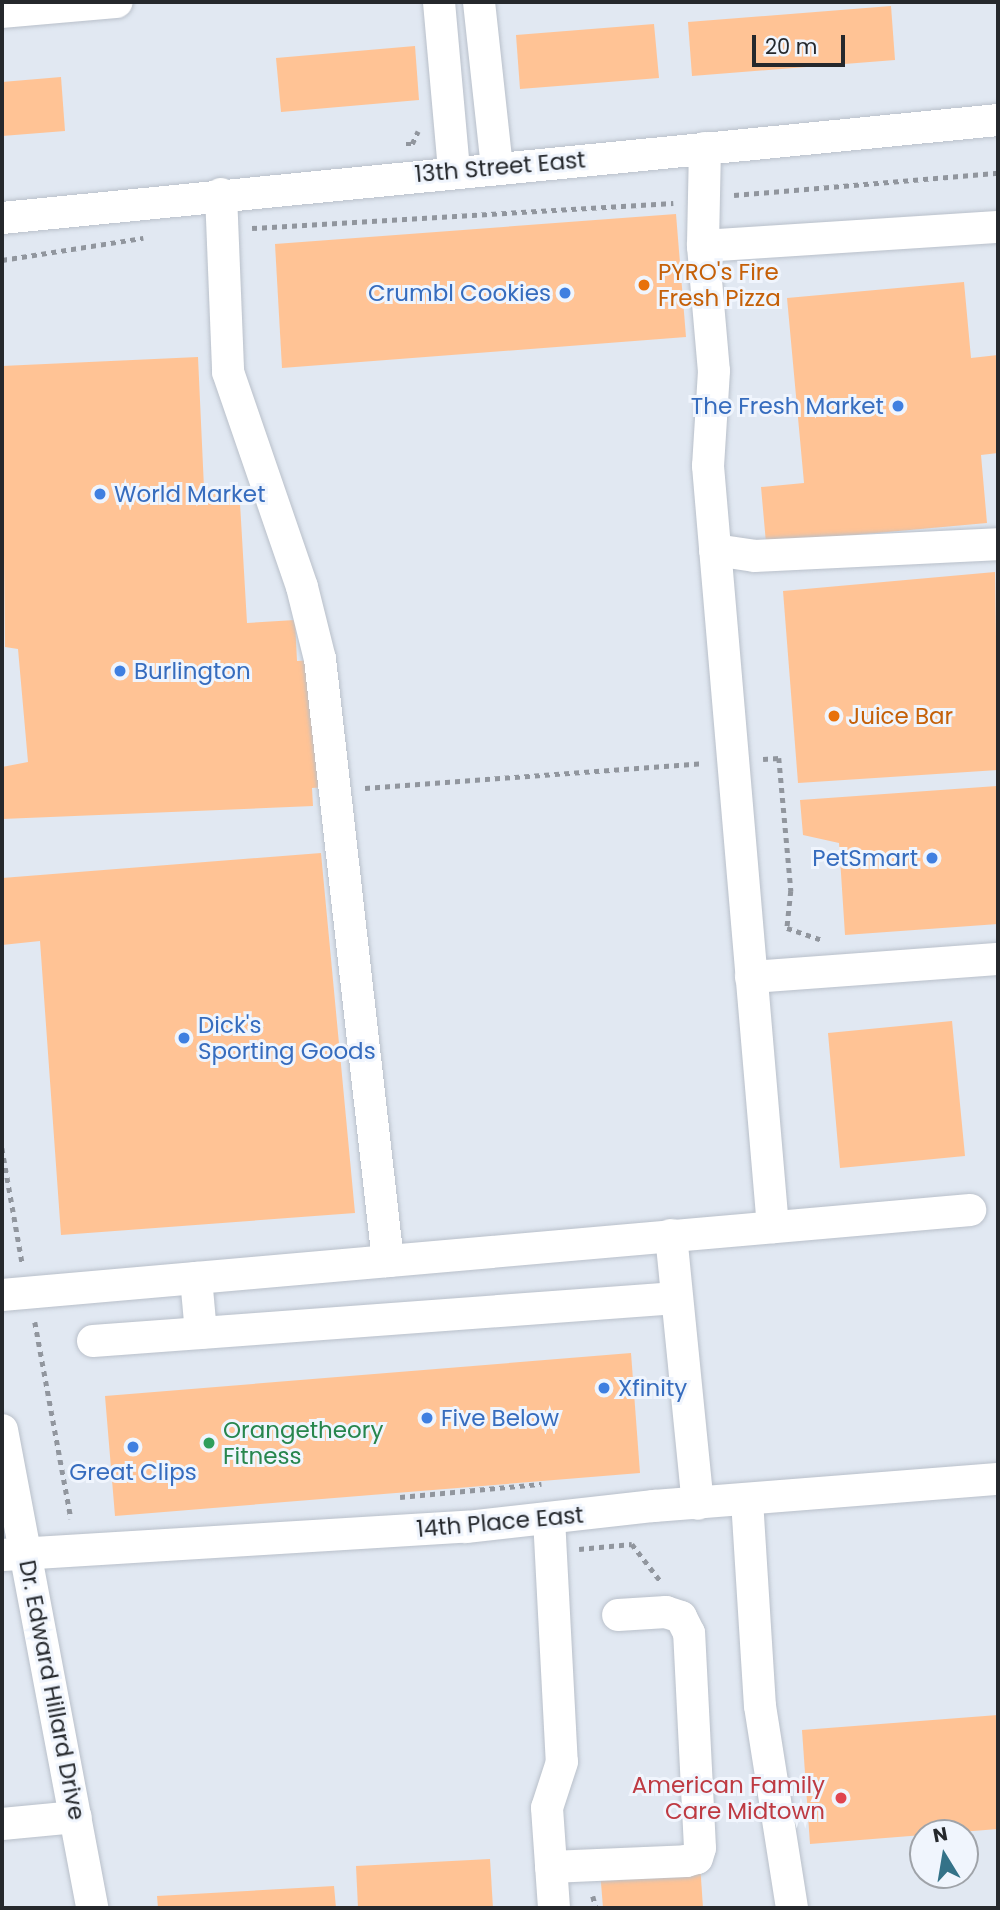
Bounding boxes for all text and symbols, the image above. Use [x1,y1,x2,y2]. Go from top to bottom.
scale bar [755,21,848,65]
text: 20 m [765,32,818,61]
street label: 13th Street East [413,146,587,188]
place label: PYRO's Fire Fresh Pizza [658,258,781,312]
marker: PYRO's Fire Fresh Pizza [636,277,652,293]
place label: Crumbl Cookies [368,279,551,307]
marker: Crumbl Cookies [557,285,573,301]
place label: The Fresh Market [691,392,884,420]
marker: The Fresh Market [890,398,906,414]
place label: World Market [114,480,266,508]
marker: World Market [92,486,108,502]
place label: Burlington [134,657,251,685]
marker: Burlington [112,663,128,679]
place label: Juice Bar [848,702,953,730]
marker: Juice Bar [826,708,842,724]
place label: PetSmart [812,844,918,872]
marker: PetSmart [924,850,940,866]
place label: Dick's Sporting Goods [198,1011,376,1065]
marker: Dick's Sporting Goods [176,1030,192,1046]
place label: Xfinity [618,1374,687,1402]
marker: Xfinity [596,1380,612,1396]
place label: Five Below [441,1404,559,1432]
marker: Five Below [419,1410,435,1426]
place label: Orangetheory Fitness [223,1416,383,1470]
marker: Orangetheory Fitness [201,1435,217,1451]
marker: Great Clips [125,1439,141,1455]
place label: Great Clips [69,1458,197,1486]
street label: 14th Place East [415,1501,585,1543]
street label: Dr. Edward Hillard Drive [13,1558,91,1822]
place label: American Family Care Midtown [632,1771,825,1825]
marker: American Family Care Midtown [831,1788,851,1808]
north arrow [909,1819,979,1889]
text: N [931,1820,950,1849]

